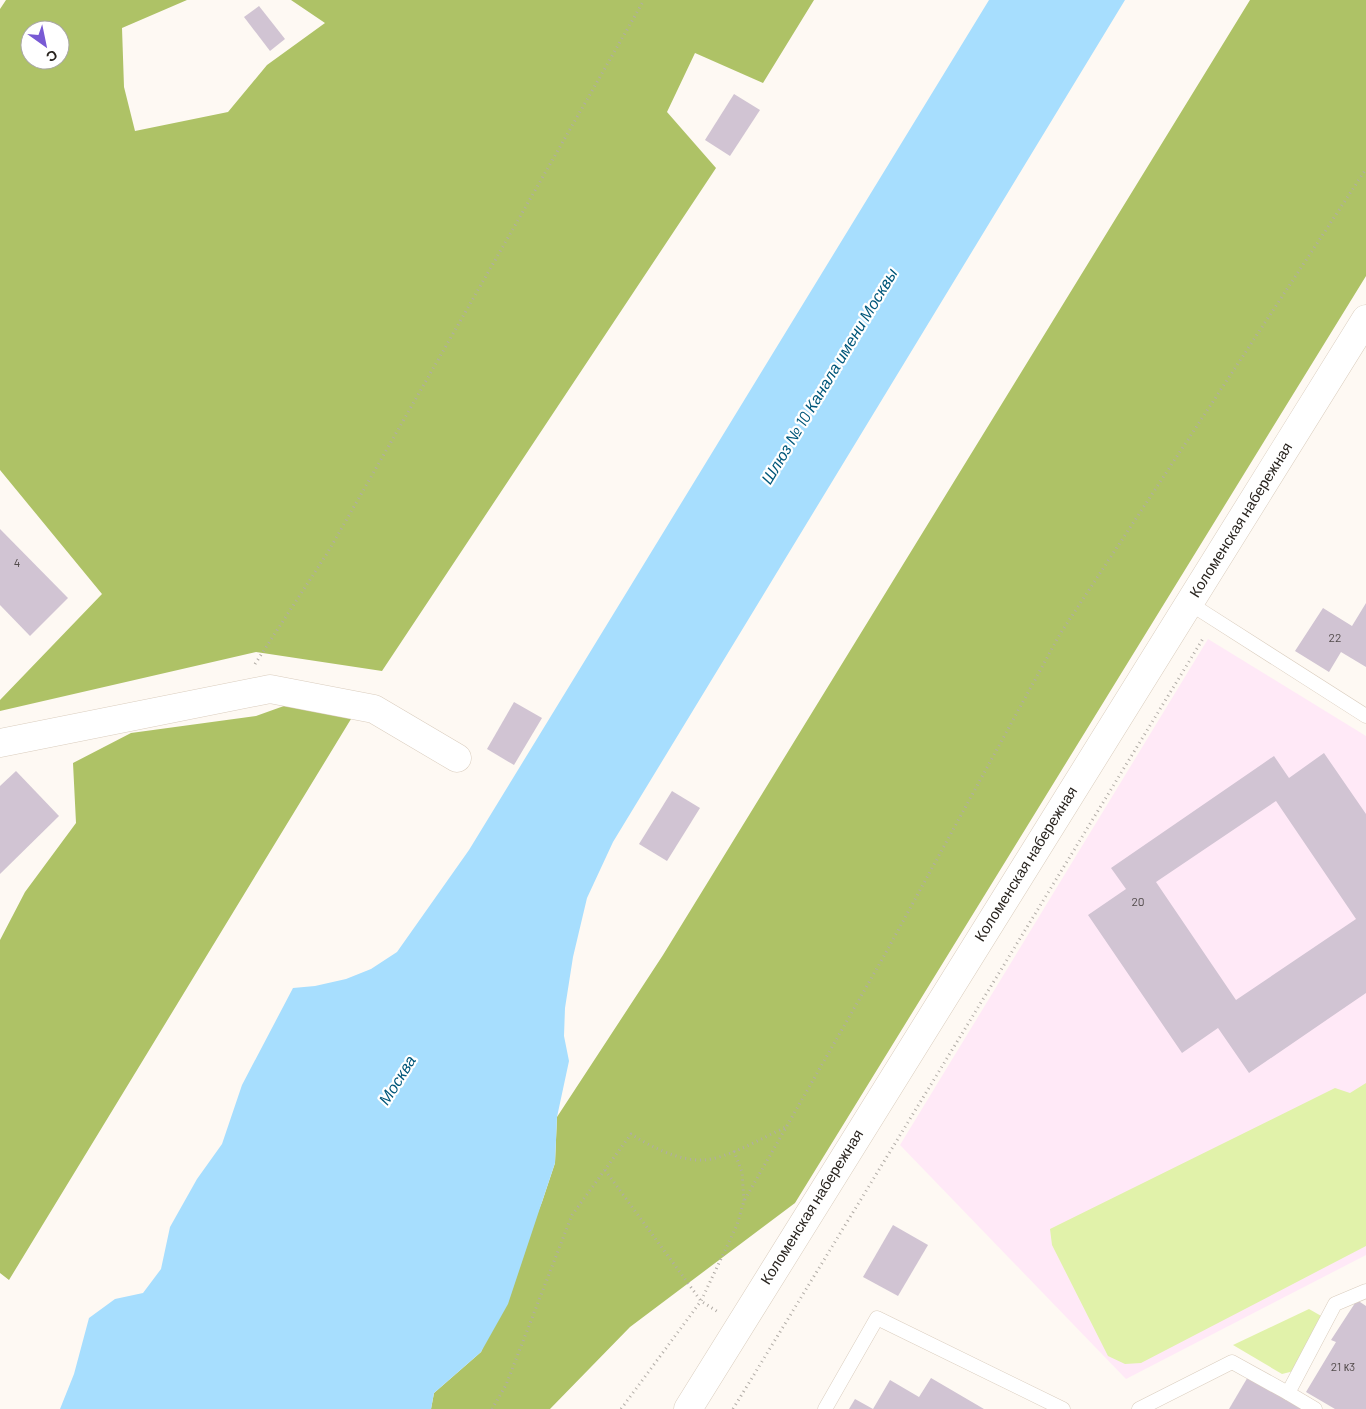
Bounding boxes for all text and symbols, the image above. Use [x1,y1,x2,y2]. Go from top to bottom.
north arrow [20,20,70,70]
text: С [43,46,61,66]
water label: Шлюз № 10 Канала имени Москвы [756,264,901,487]
street label: Коломенская набережная [1185,439,1295,600]
house number: 4 [14,555,20,569]
house number: 22 [1329,630,1341,644]
street label: Коломенская набережная [970,783,1080,944]
house number: 20 [1131,894,1145,908]
water label: Москва [374,1051,419,1108]
street label: Коломенская набережная [756,1126,866,1287]
house number: 21 к3 [1331,1359,1355,1373]

